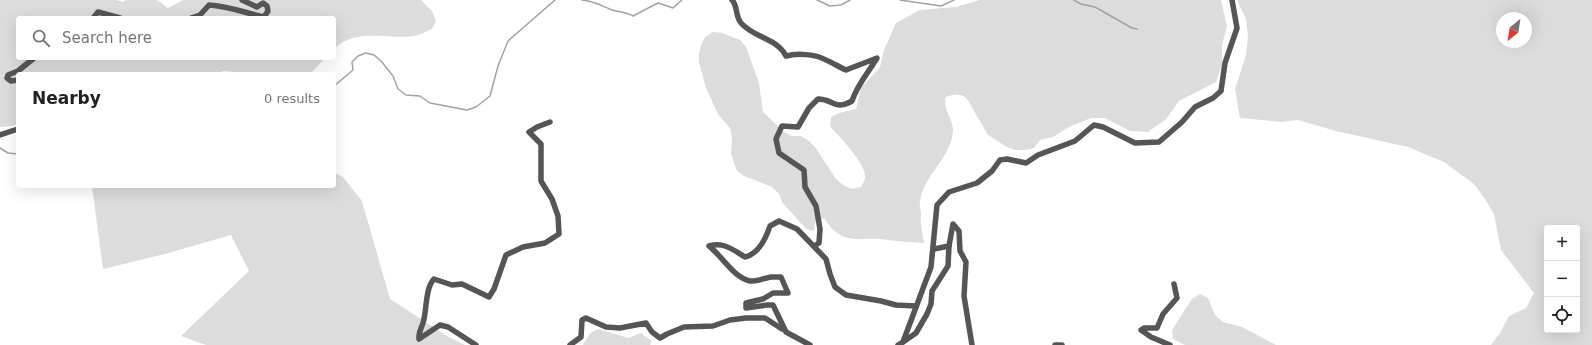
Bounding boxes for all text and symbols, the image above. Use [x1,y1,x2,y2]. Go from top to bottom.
north arrow [1496,12,1532,48]
search box [16,16,336,60]
icon: search [30,27,52,49]
text: Search here [62,29,152,47]
text: Nearby [32,88,101,108]
text: 0 results [264,91,320,106]
map controls [1544,225,1580,333]
button: + [1544,225,1580,261]
button: − [1544,261,1580,297]
button: locate [1544,297,1580,333]

